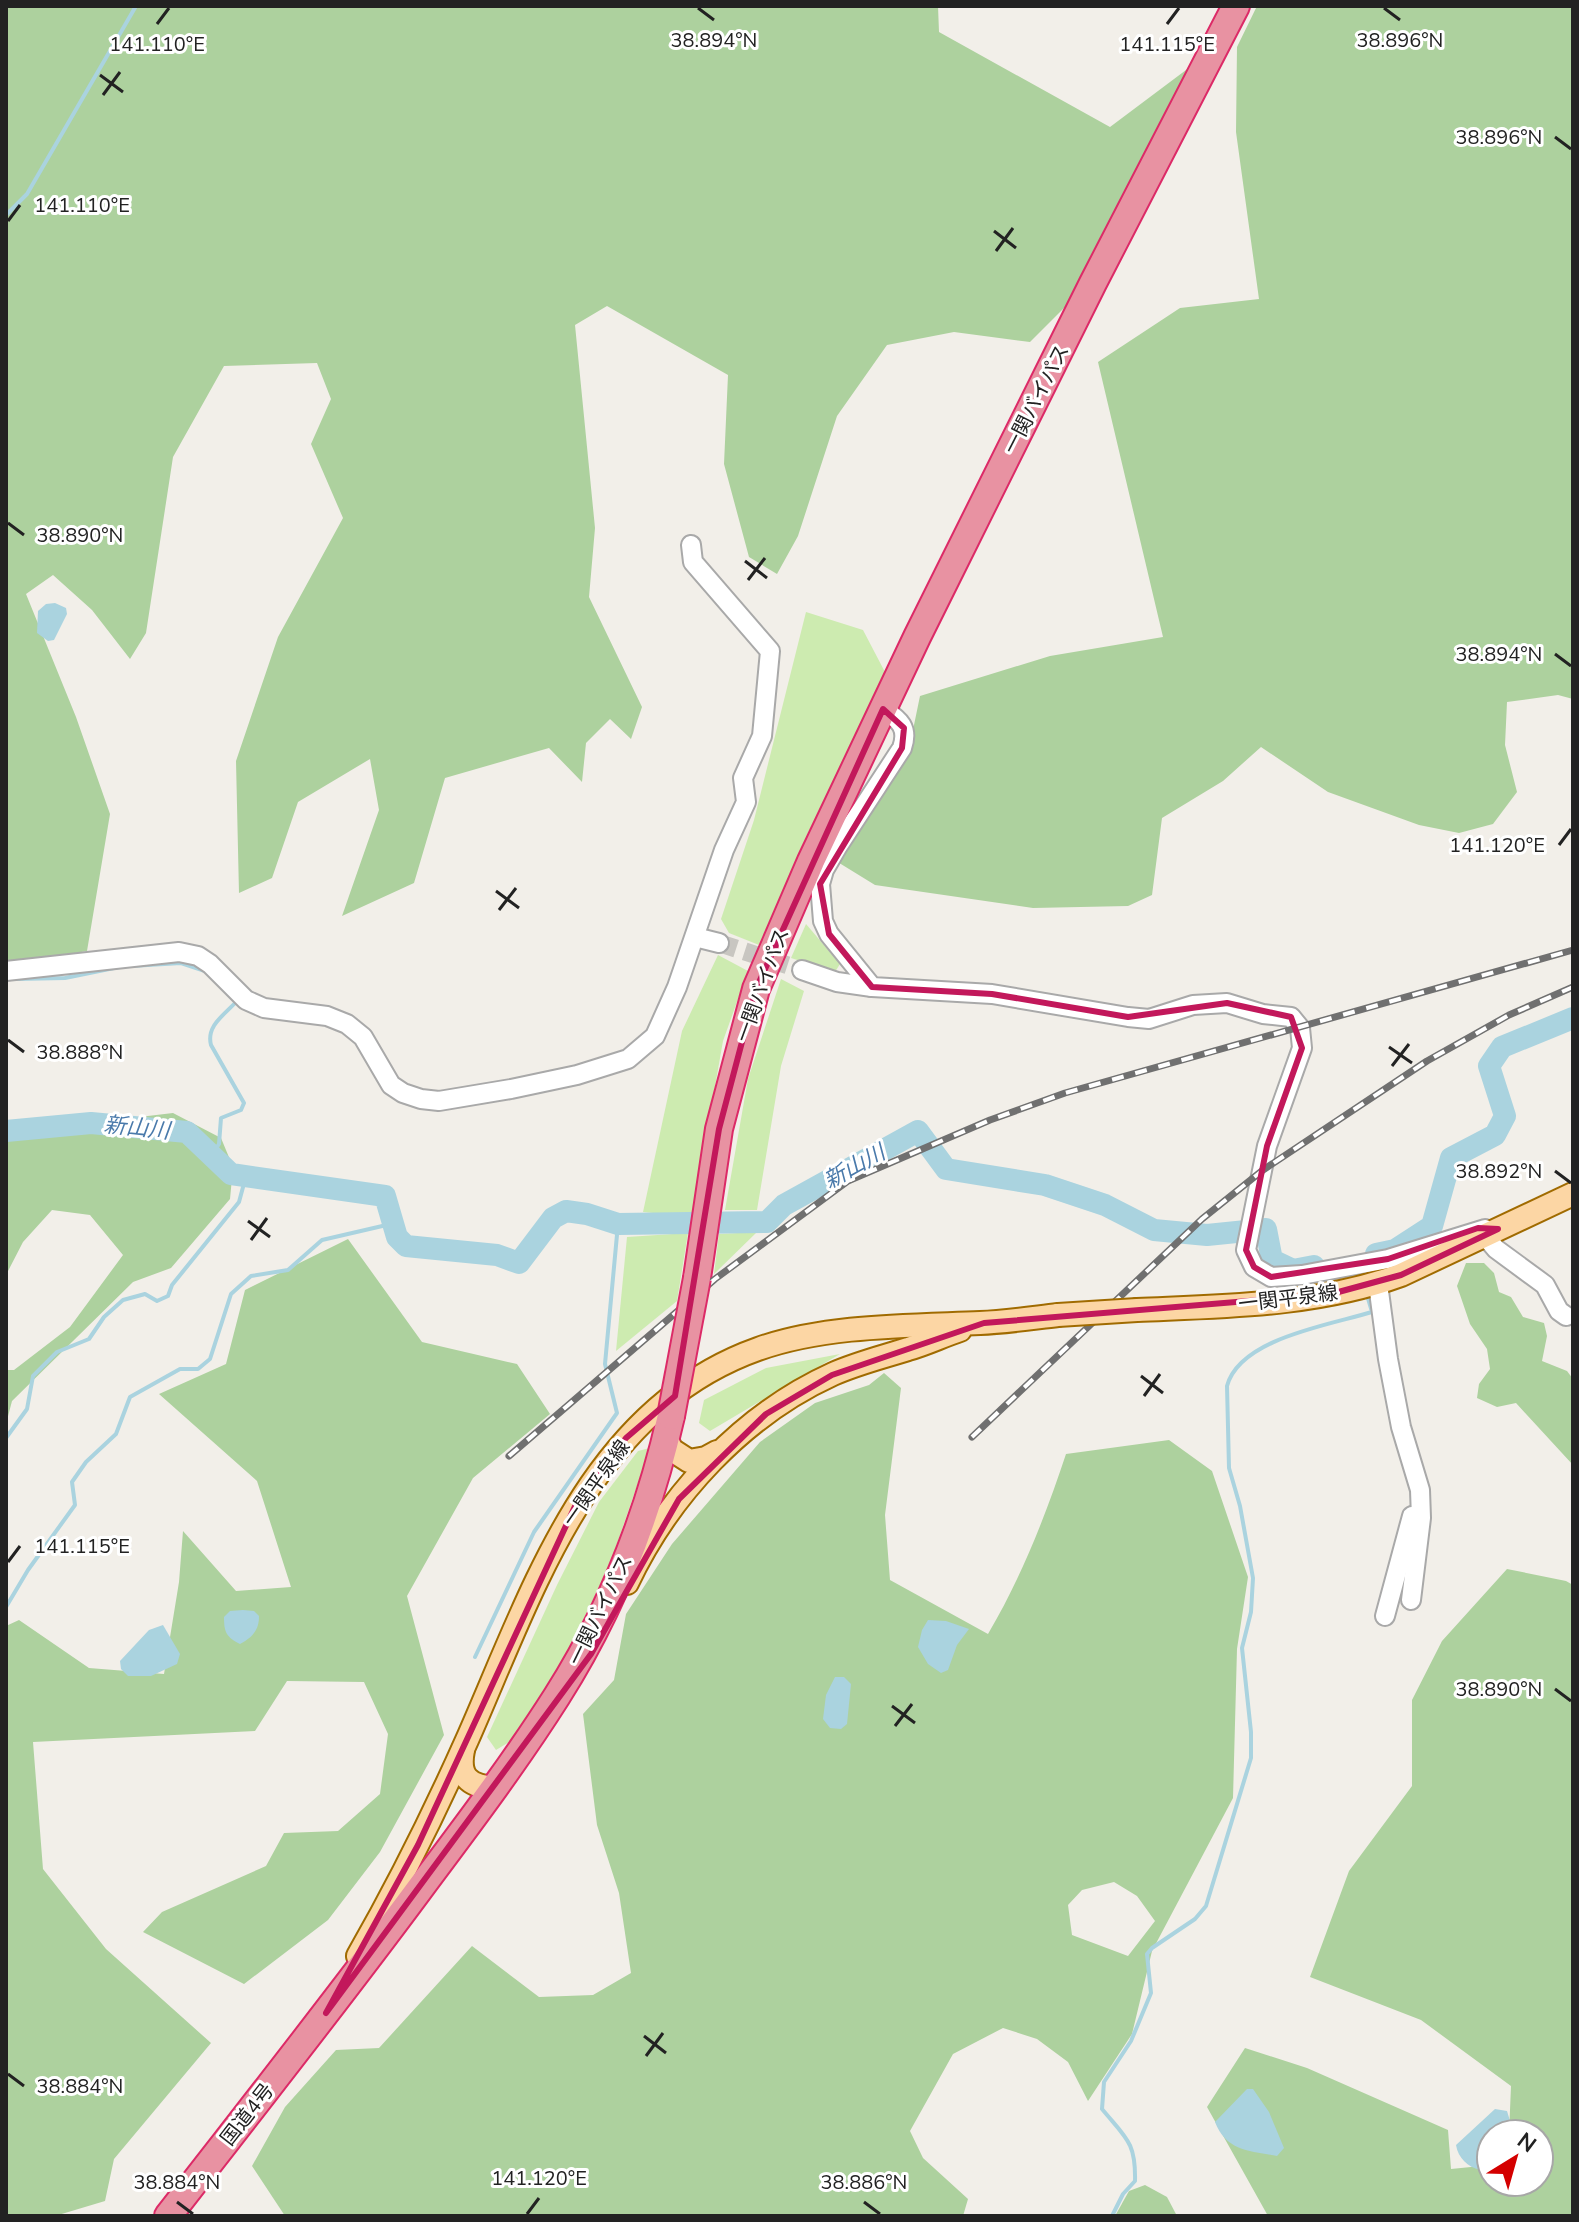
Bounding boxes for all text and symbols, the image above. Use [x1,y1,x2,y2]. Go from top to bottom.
text: 38.894°N [671,27,757,54]
text: 38.896°N [1357,27,1443,54]
text: 141.110°E [109,31,205,58]
text: 141.115°E [1119,31,1215,58]
text: 38.896°N [1456,124,1542,151]
text: 141.110°E [34,192,130,219]
street label: 一関バイパス [997,340,1076,459]
text: 38.890°N [37,522,123,549]
text: 38.894°N [1456,641,1542,668]
text: 141.120°E [1449,832,1545,859]
street label: 一関バイパス [729,924,796,1046]
text: 38.888°N [37,1039,123,1066]
water label: 新山川 [103,1110,173,1147]
water label: 新山川 [818,1137,892,1196]
text: 38.892°N [1456,1158,1542,1185]
street label: 一関平泉線 [1237,1279,1339,1318]
street label: 一関平泉線 [557,1435,636,1532]
text: 141.115°E [34,1533,130,1560]
street label: 一関バイパス [562,1551,639,1670]
text: 38.890°N [1456,1676,1542,1703]
text: 38.884°N [37,2073,123,2100]
street label: 国道4号 [215,2078,280,2151]
north arrow [1475,2118,1555,2198]
text: N [1511,2126,1542,2160]
text: 141.120°E [491,2165,587,2192]
text: 38.884°N [134,2169,220,2196]
text: 38.886°N [821,2169,907,2196]

